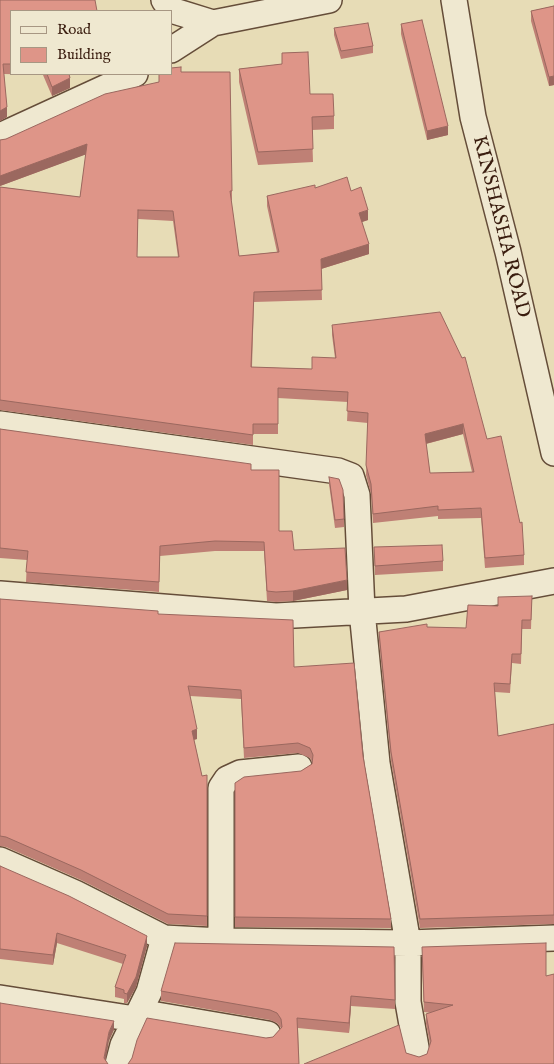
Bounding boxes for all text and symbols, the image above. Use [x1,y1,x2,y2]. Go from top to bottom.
legend [10,10,172,75]
text: Road [57,20,91,39]
text: Building [57,45,111,64]
street label: KINSHASHA ROAD [466,133,534,321]

